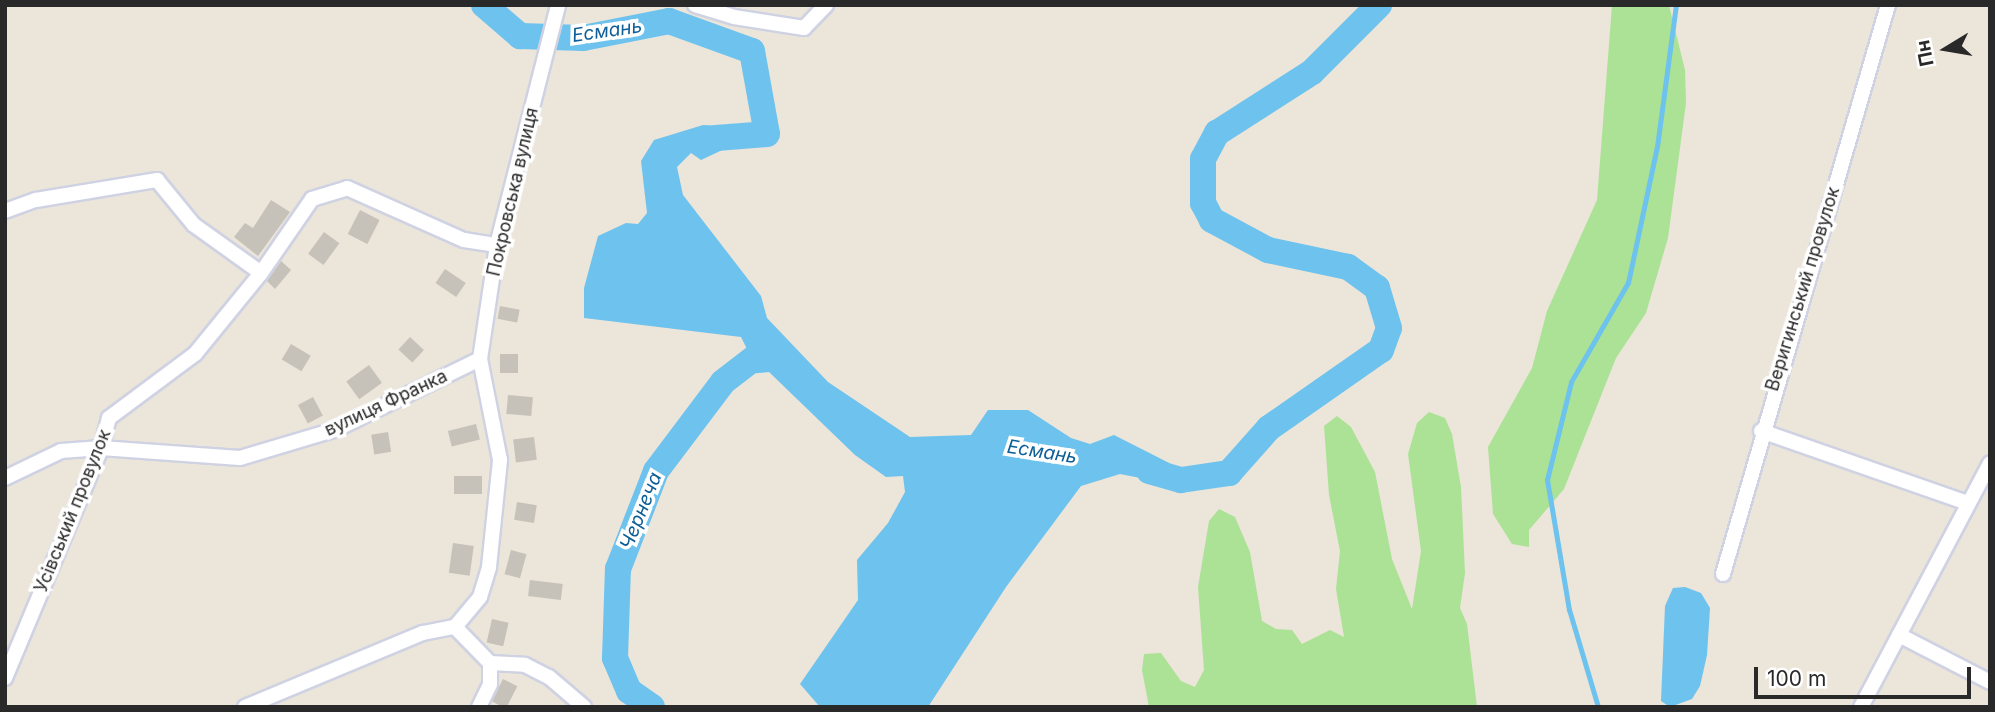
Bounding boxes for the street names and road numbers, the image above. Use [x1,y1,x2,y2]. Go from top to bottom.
street label: Покровська вулиця [483,106,543,278]
street label: Веригинський провулок [1762,184,1844,394]
street label: вулиця Франка [321,365,451,441]
street label: Усівський провулок [30,426,116,596]

